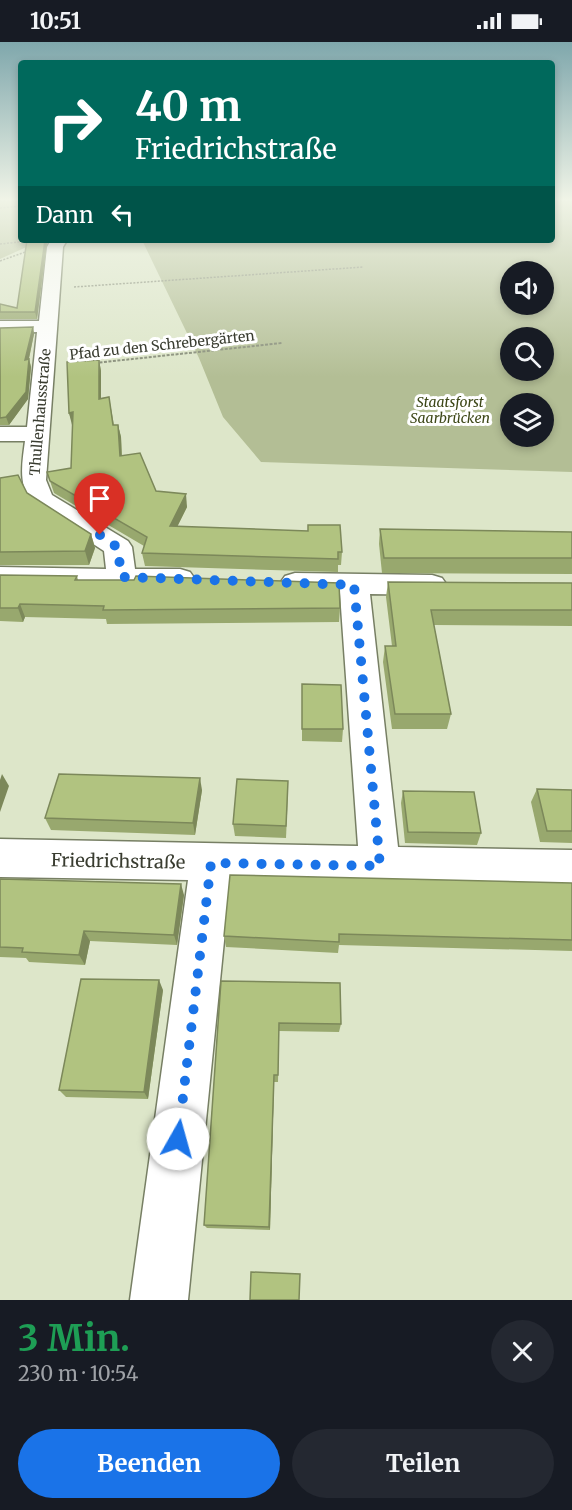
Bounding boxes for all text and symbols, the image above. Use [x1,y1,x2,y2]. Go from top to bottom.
text: 10:51 [30,7,81,35]
text: 40 m [135,80,241,132]
icon: right [36,84,114,162]
text: Friedrichstraße [135,132,337,166]
icon: left [106,198,139,231]
text: Dann [36,201,94,229]
map controls [500,261,554,447]
button: sound [500,261,554,315]
street label: Pfad zu den Schrebergärten [69,326,255,364]
button: search [500,327,554,381]
street label: Thullenhausstraße [25,348,55,476]
park label: Staatsforst Saarbrücken [410,393,490,427]
button: layers [500,393,554,447]
pin [74,473,125,535]
icon: arrive [83,482,116,515]
street label: Friedrichstraße [51,848,185,874]
position arrow [146,1107,210,1171]
text: 3 Min. [18,1316,130,1361]
button: close [491,1320,554,1383]
text: 230 m · 10:54 [18,1361,138,1386]
button: Beenden [18,1429,280,1498]
button: Teilen [292,1429,554,1498]

